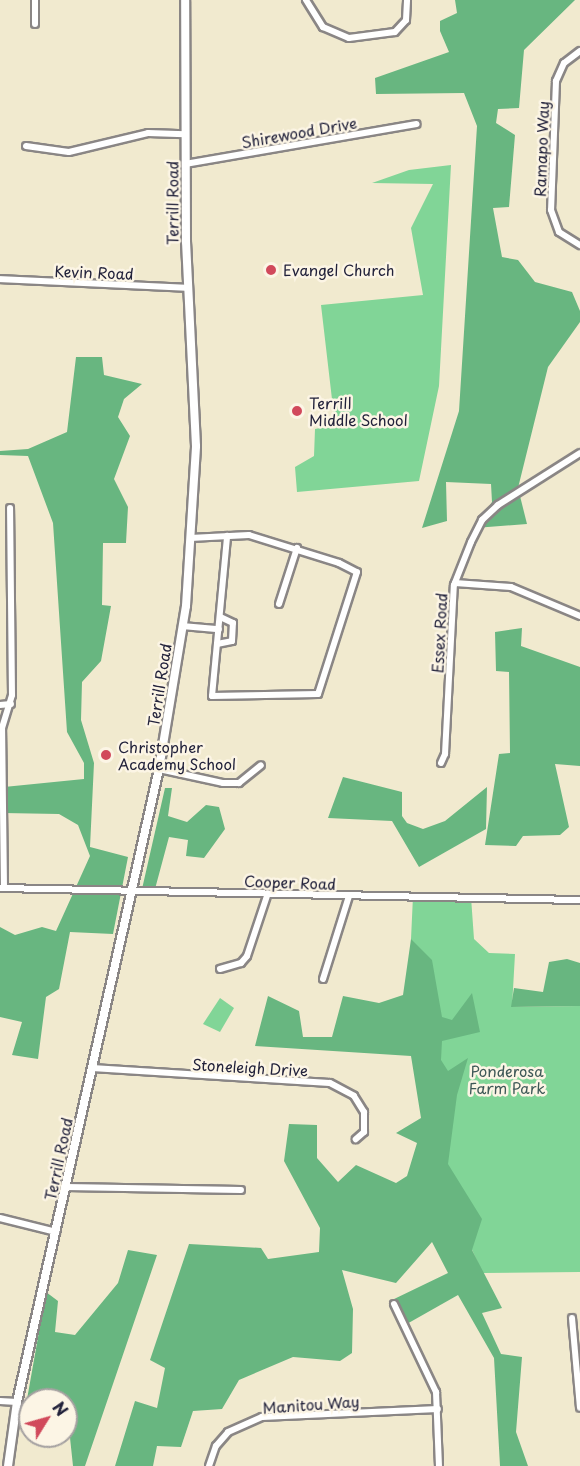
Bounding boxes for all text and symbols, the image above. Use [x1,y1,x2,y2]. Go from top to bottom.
street label: Ramapo Way [530,101,552,197]
street label: Shirewood Drive [240,113,358,151]
street label: Terrill Road [163,161,181,245]
place label: Evangel Church [283,261,395,279]
street label: Kevin Road [54,262,134,282]
marker: Evangel Church [264,263,278,277]
place label: Terrill Middle School [309,393,409,428]
marker: Terrill Middle School [290,404,304,418]
street label: Essex Road [428,593,450,673]
street label: Terrill Road [144,642,174,728]
place label: Christopher Academy School [118,737,238,772]
marker: Christopher Academy School [99,748,113,762]
street label: Cooper Road [243,871,337,893]
street label: Stoneleigh Drive [191,1055,309,1079]
park label: Ponderosa Farm Park [469,1061,545,1096]
street label: Terrill Road [40,1116,76,1202]
north arrow [18,1388,78,1448]
street label: Manitou Way [262,1392,360,1416]
text: N [47,1396,74,1421]

